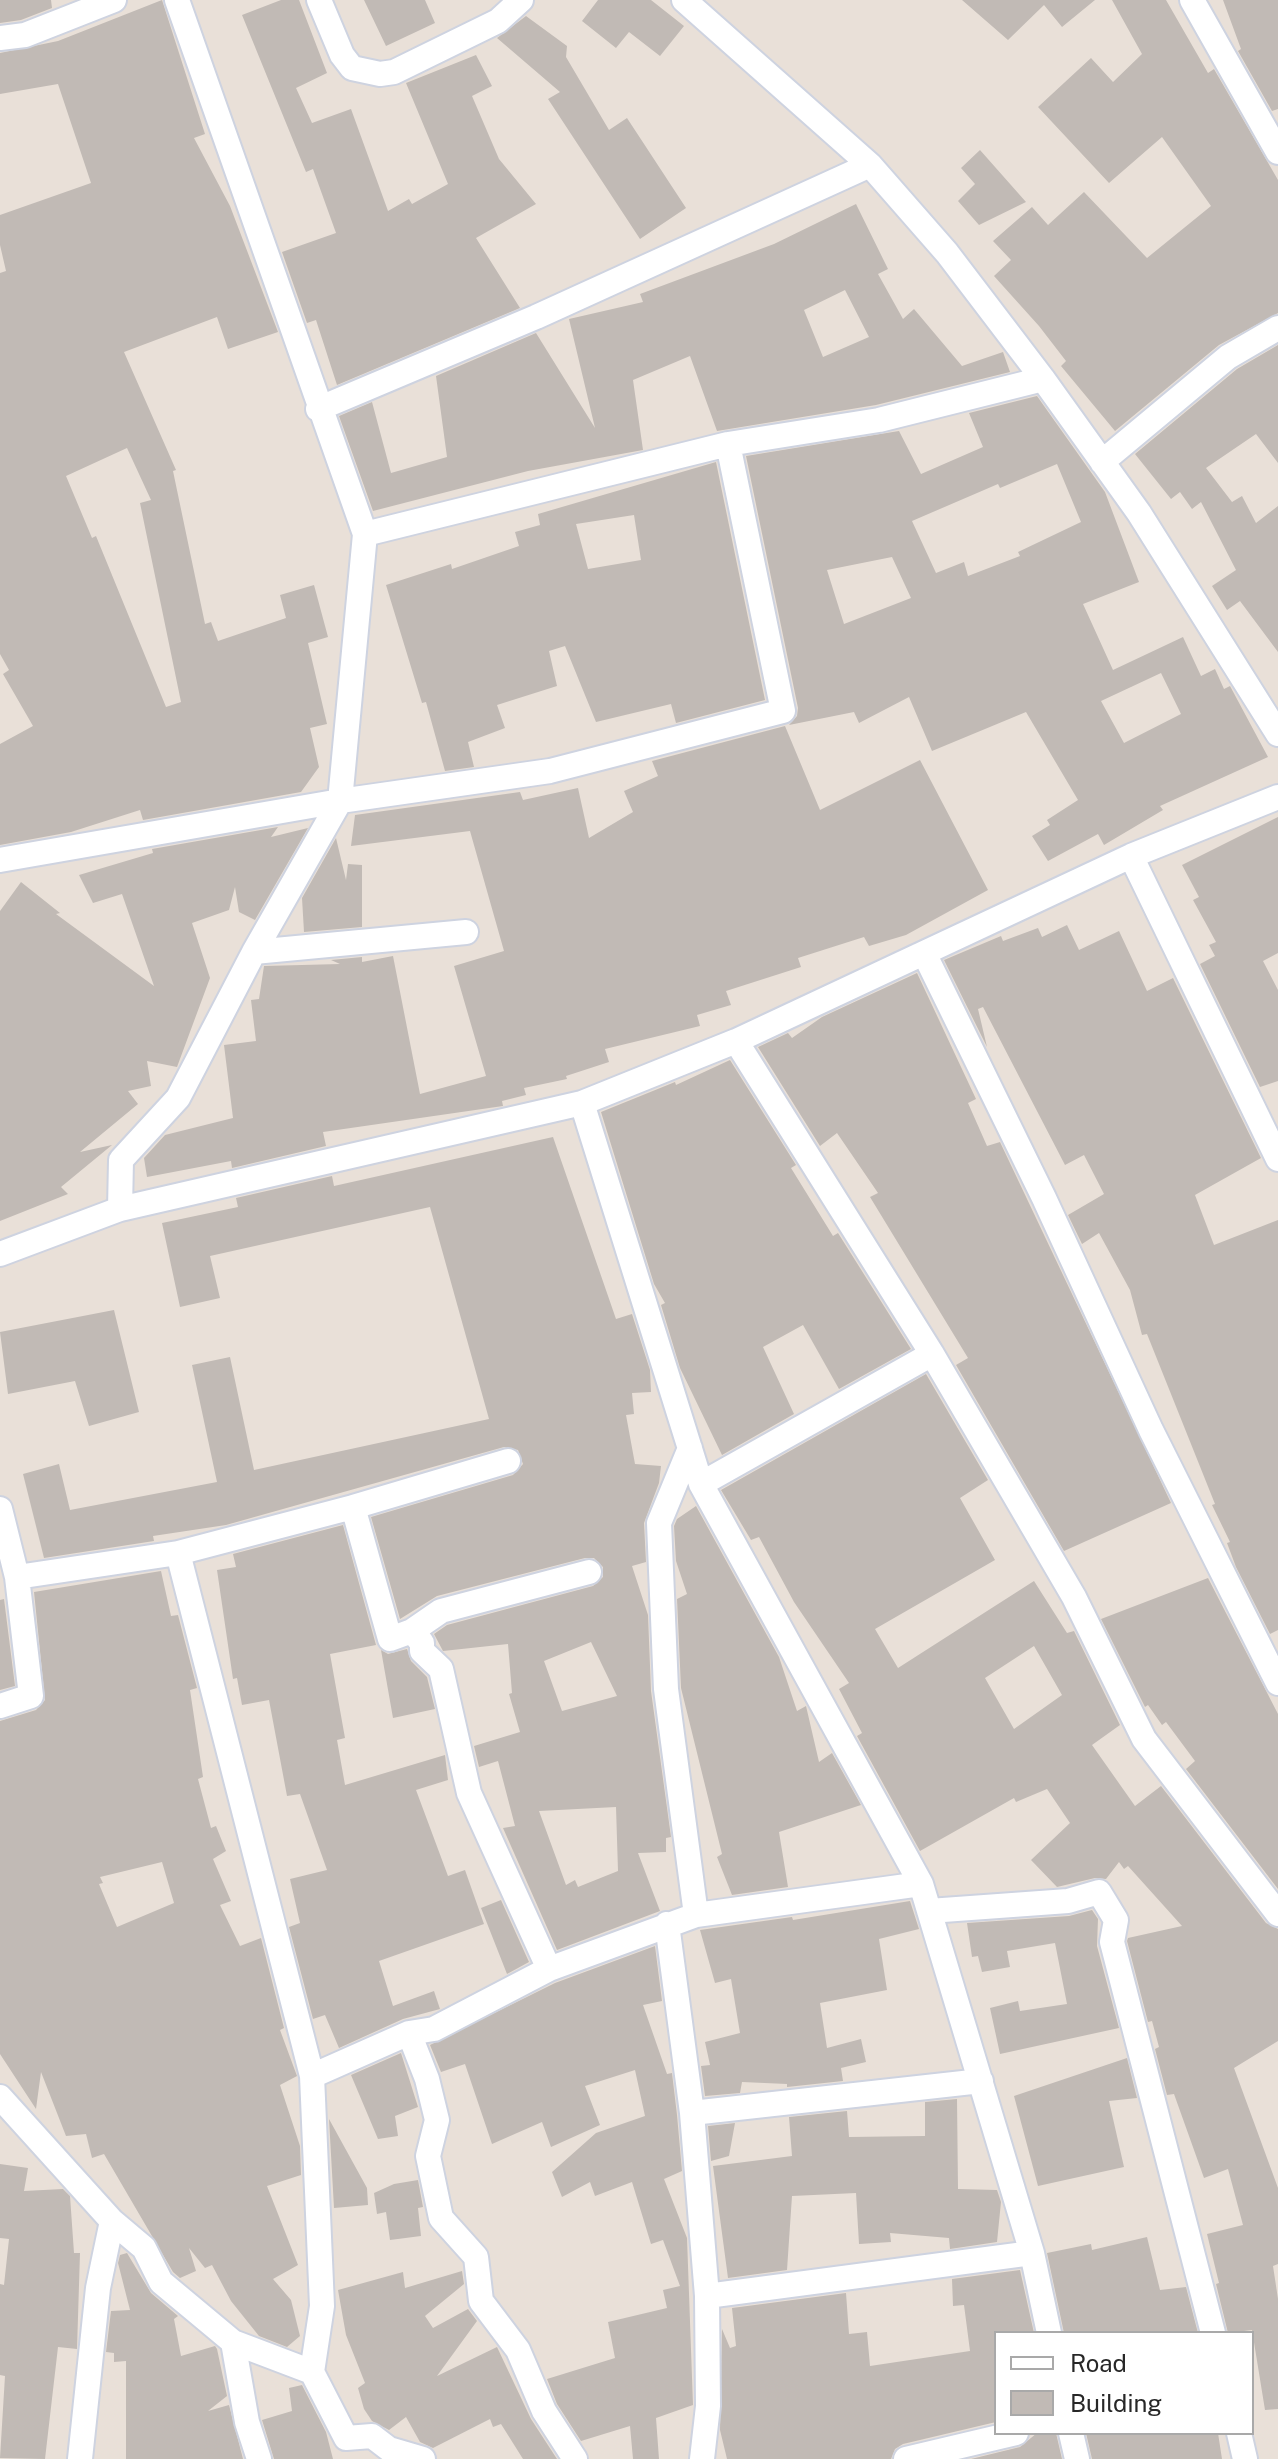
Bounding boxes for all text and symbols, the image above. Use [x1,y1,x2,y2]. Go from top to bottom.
legend [994,2331,1254,2435]
text: Road [1070,2349,1127,2377]
text: Building [1070,2389,1162,2417]

